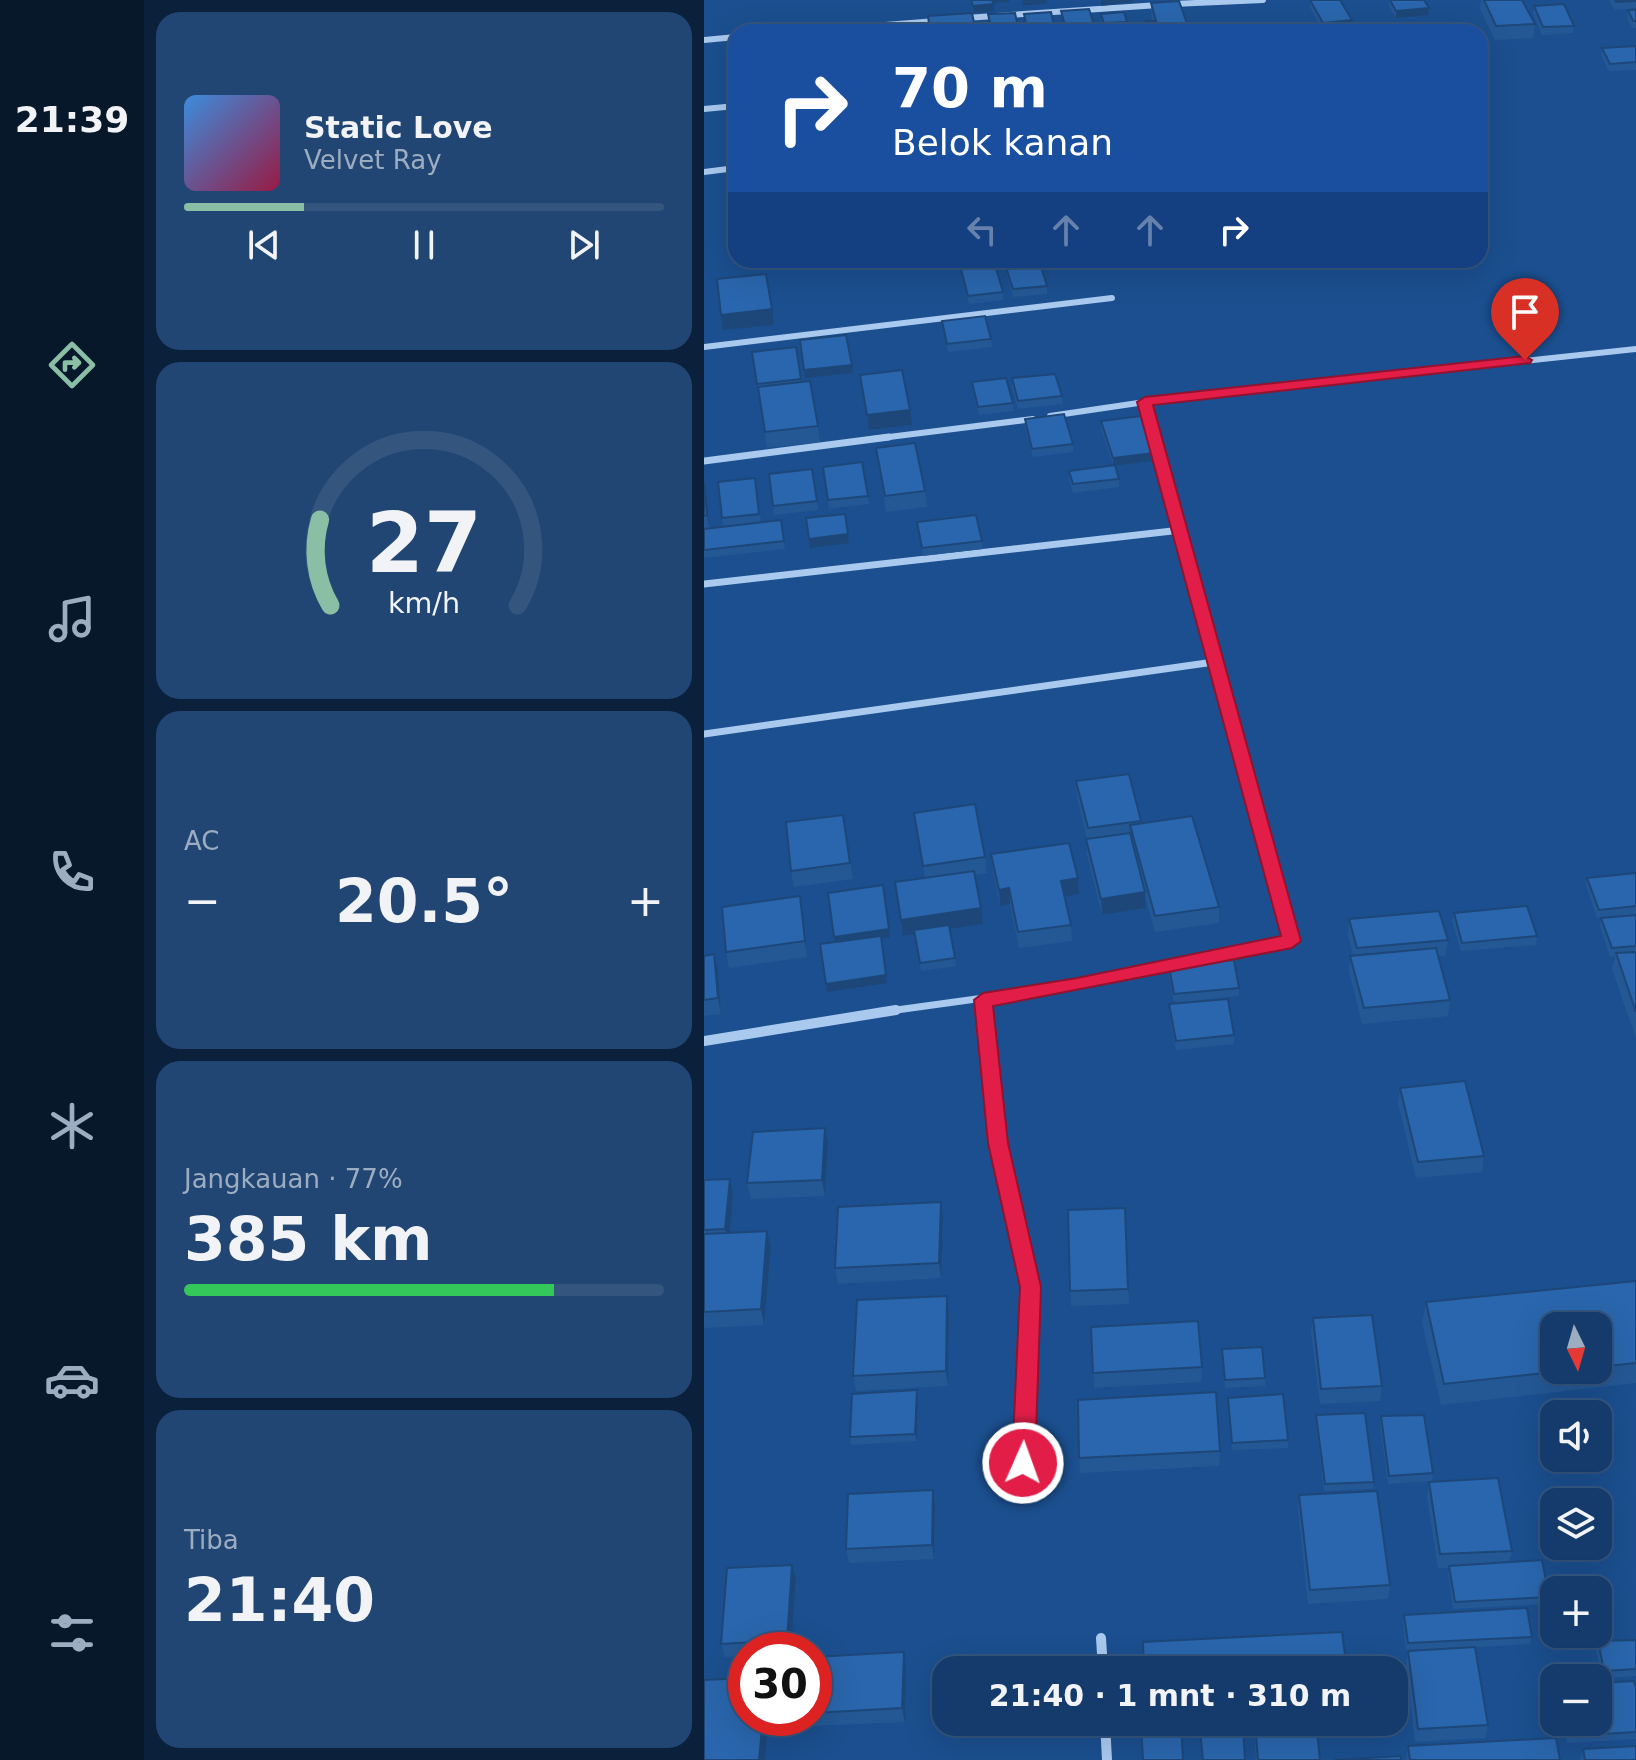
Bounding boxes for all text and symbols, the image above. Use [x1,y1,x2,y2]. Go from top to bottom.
text: 70 m [892,55,1048,120]
icon: right [760,56,864,160]
text: 21:39 [15,99,129,140]
text: Static Love [304,110,493,145]
text: Belok kanan [892,122,1113,163]
text: Velvet Ray [304,145,442,175]
icon: left [960,208,1004,252]
icon: ahead [1044,208,1088,252]
icon: ahead [1128,208,1172,252]
icon: right [1212,208,1256,252]
icon: previous [242,223,286,267]
icon: pause [402,223,446,267]
icon: next [562,223,606,267]
pin [1491,278,1559,360]
icon: arrive [1503,290,1547,334]
icon: directions [44,337,100,393]
text: 27 [366,495,482,592]
text: km/h [388,587,460,621]
icon: music [44,591,100,647]
text: AC [184,826,219,856]
icon: phone [44,844,100,900]
text: 20.5° [335,866,513,936]
text: − [184,875,221,926]
text: + [627,875,664,926]
icon: climate [44,1098,100,1154]
text: Jangkauan · 77% [184,1164,403,1194]
text: 385 km [184,1204,433,1274]
north arrow [1540,1312,1612,1384]
map controls [1540,1312,1612,1736]
icon: car [44,1352,100,1408]
button: sound [1540,1400,1612,1472]
position arrow [981,1421,1065,1505]
button: layers [1540,1488,1612,1560]
text: Tiba [184,1525,239,1555]
text: 21:40 [184,1565,375,1635]
button: + [1540,1576,1612,1648]
icon: filters [44,1605,100,1661]
speed limit sign: 30 [728,1632,832,1736]
button: − [1540,1664,1612,1736]
text: 21:40 · 1 mnt · 310 m [989,1678,1351,1713]

